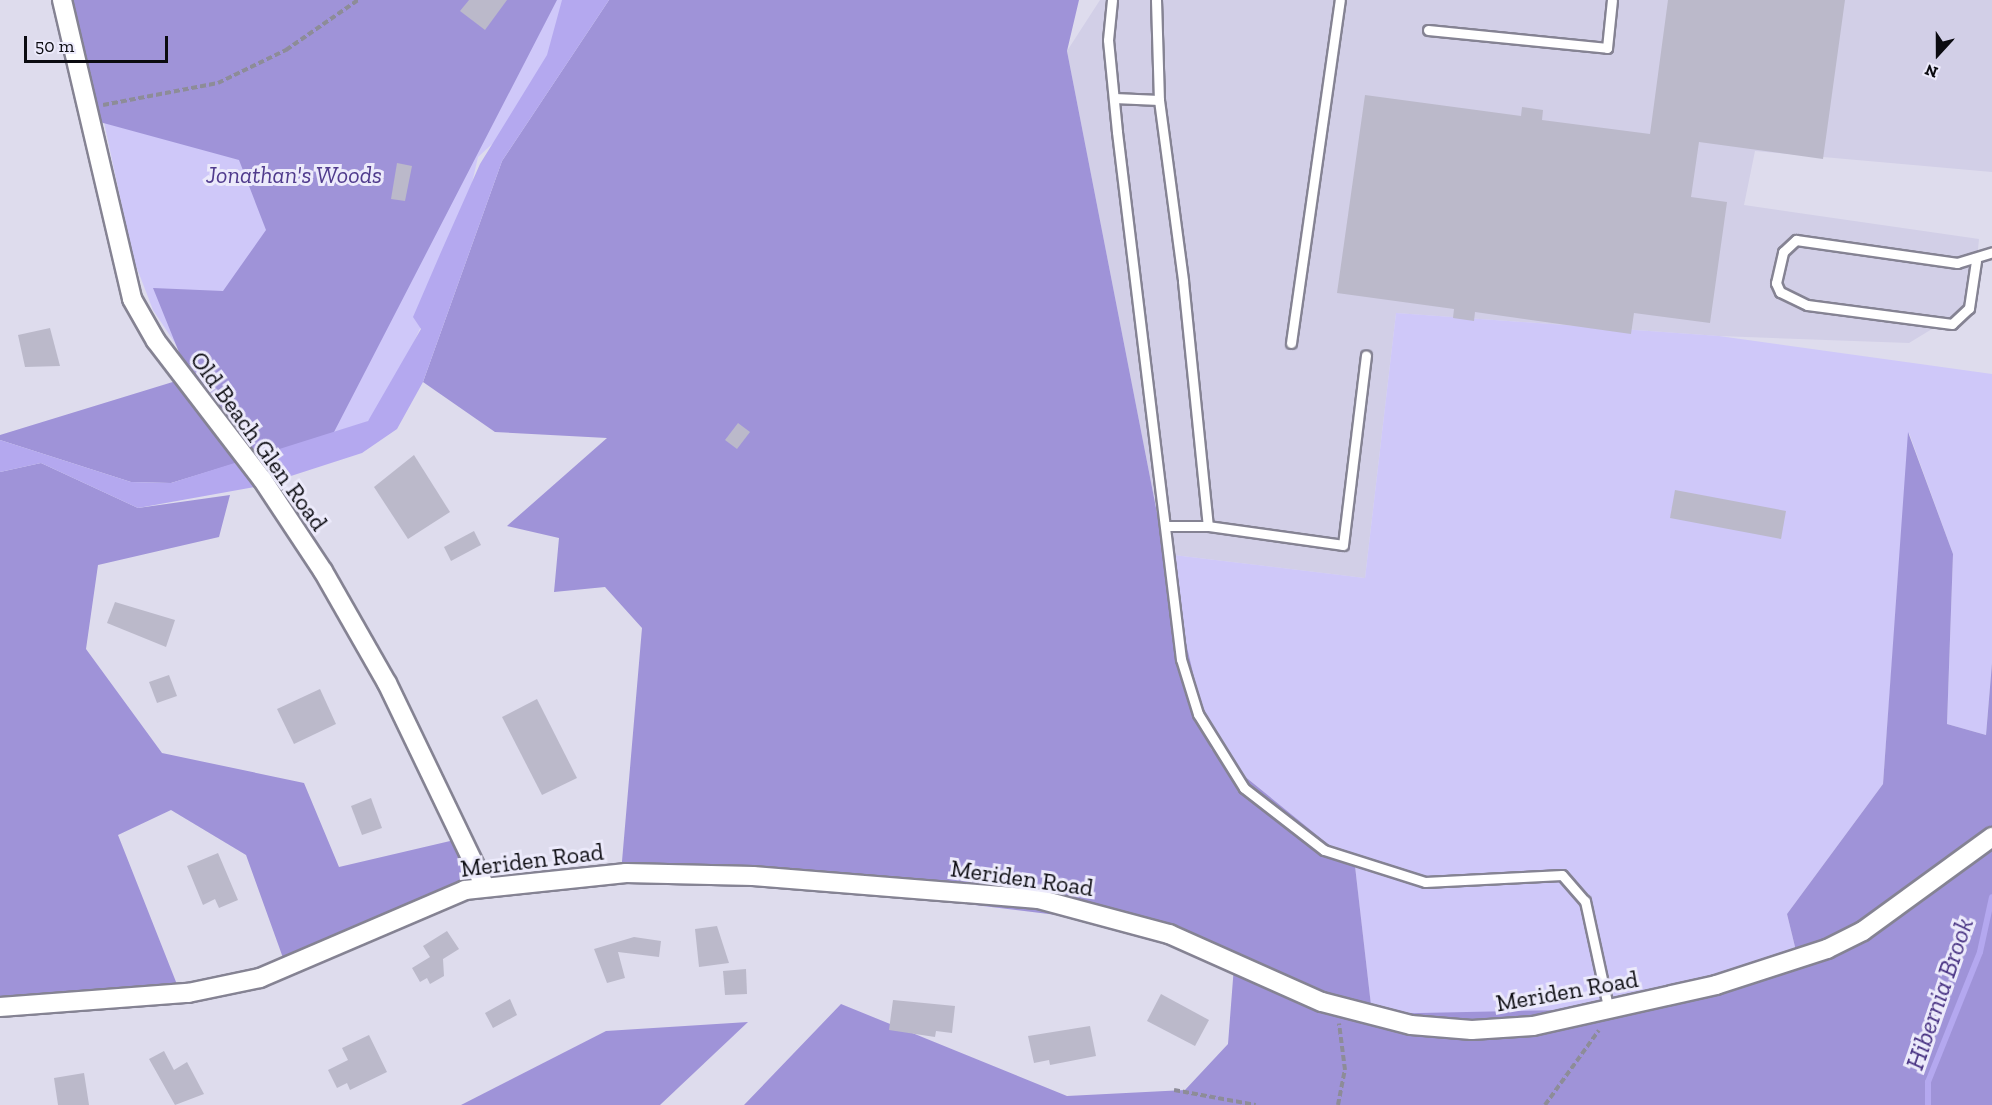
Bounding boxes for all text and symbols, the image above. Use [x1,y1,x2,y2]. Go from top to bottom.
scale bar [27,24,171,62]
north arrow [1908,24,1968,84]
text: 50 m [35,35,74,57]
text: N [1922,60,1940,82]
park label: Jonathan's Woods [206,161,382,189]
street label: Old Beach Glen Road [184,346,334,536]
street label: Meriden Road [459,837,605,883]
street label: Meriden Road [949,854,1095,902]
water label: Hibernia Brook [1899,914,1981,1074]
street label: Meriden Road [1494,964,1640,1018]

